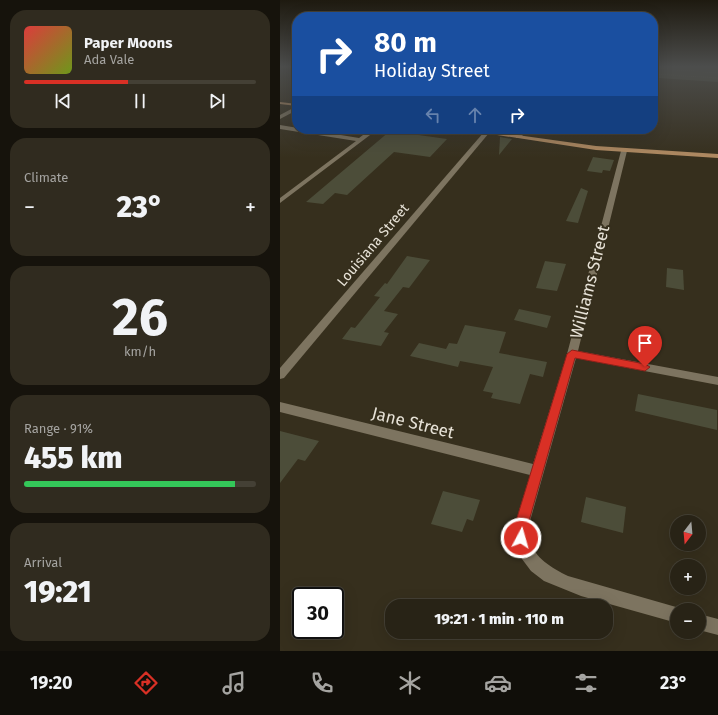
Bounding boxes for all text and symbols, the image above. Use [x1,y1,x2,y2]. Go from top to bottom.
text: 80 m [374,26,437,59]
icon: right [308,28,360,80]
text: Paper Moons [84,34,172,52]
text: Ada Vale [84,52,134,67]
text: Holiday Street [374,60,490,82]
icon: previous [52,90,74,112]
icon: pause [129,90,151,112]
icon: next [206,90,228,112]
icon: left [422,104,444,126]
icon: ahead [464,104,486,126]
icon: right [506,104,528,126]
text: Climate [24,170,68,185]
text: 23° [117,189,163,225]
text: − [24,194,35,221]
text: + [245,194,256,221]
street label: Louisiana Street [334,200,413,290]
street label: Williams Street [566,222,614,341]
text: 26 [112,286,168,349]
pin [628,326,662,367]
icon: arrive [634,332,656,354]
text: km/h [124,344,156,359]
street label: Jane Street [370,403,457,444]
text: Range · 91% [24,421,93,436]
text: 455 km [24,440,123,476]
north arrow [670,515,706,551]
map controls [670,515,706,639]
position arrow [500,517,542,559]
text: Arrival [24,555,62,570]
button: + [670,559,706,595]
text: 19:21 [24,574,92,610]
speed limit sign: 30 [292,587,344,639]
button: − [670,603,706,639]
text: 19:21 · 1 min · 110 m [434,610,564,628]
icon: directions [132,669,160,697]
icon: music [220,669,248,697]
icon: phone [308,669,336,697]
icon: climate [396,669,424,697]
icon: car [484,669,512,697]
icon: filters [572,669,600,697]
text: 19:20 [30,672,73,694]
text: 23° [660,672,688,694]

